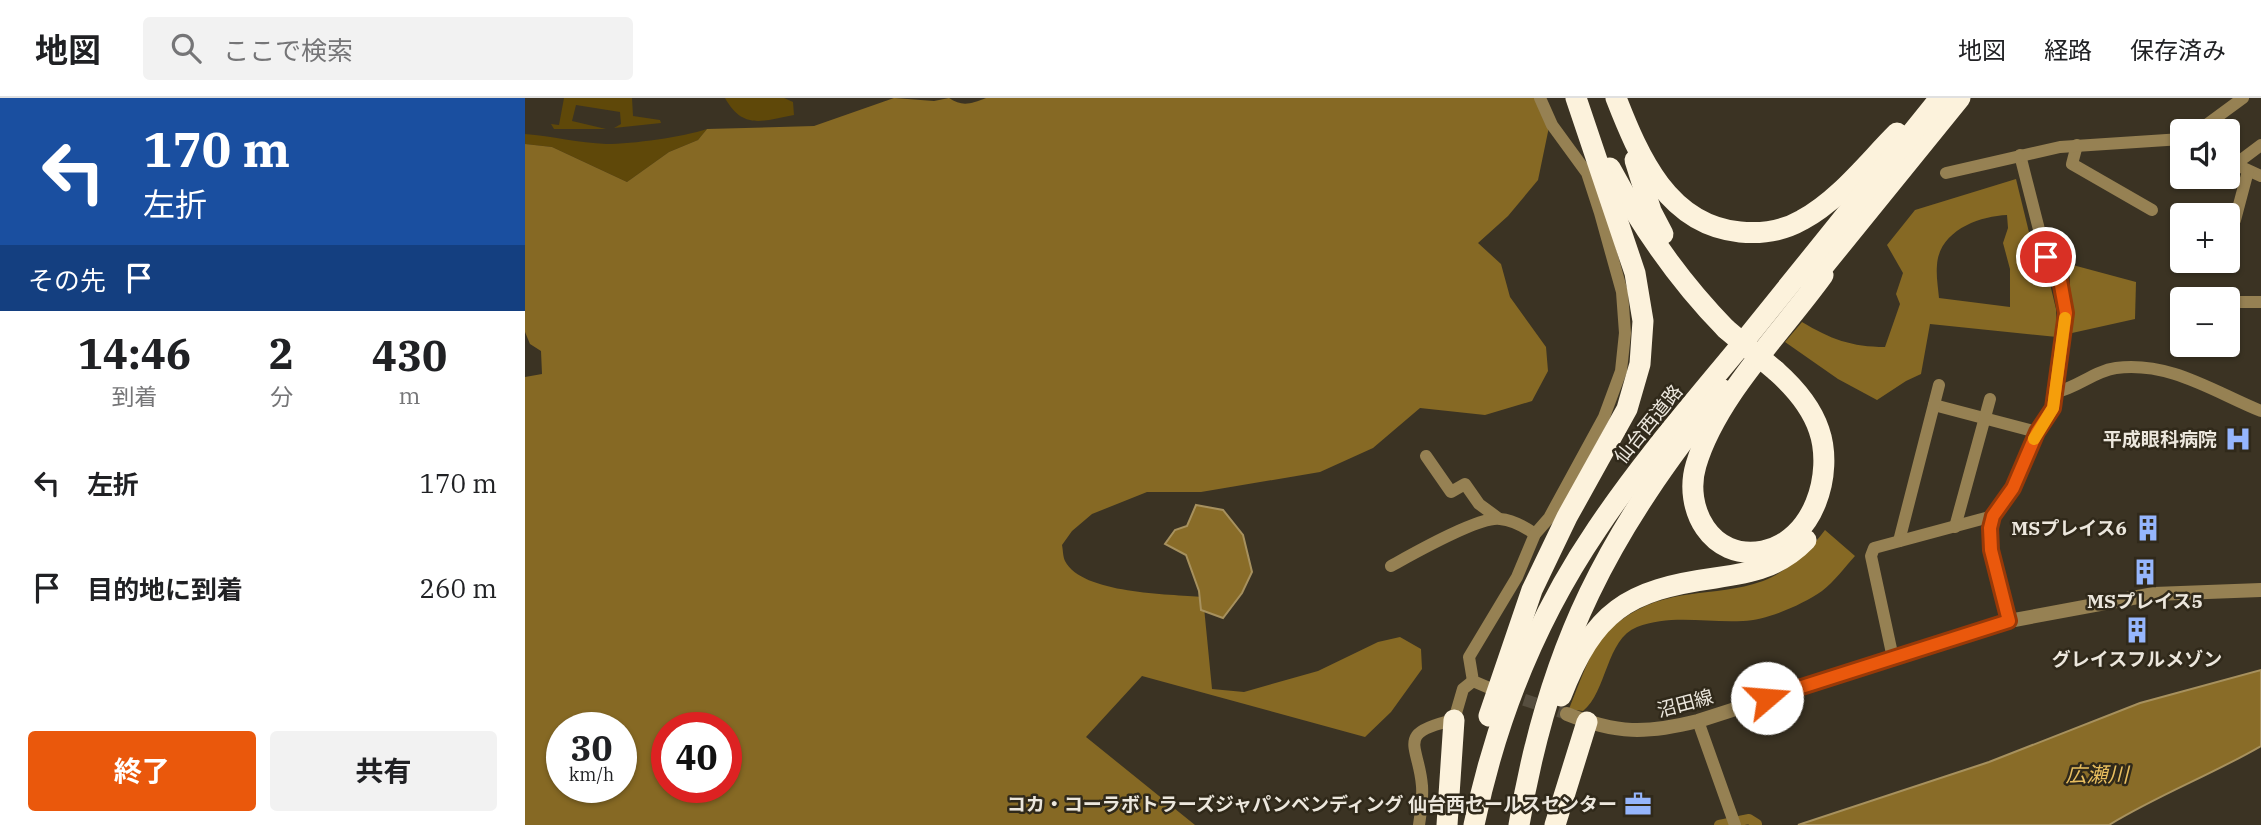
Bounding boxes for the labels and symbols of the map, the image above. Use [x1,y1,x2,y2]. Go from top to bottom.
pin [2016,227,2076,287]
street label: 仙台西道路 [1609,380,1687,468]
hospital icon: 平成眼科病院 [2223,424,2253,454]
place label: 平成眼科病院 [2103,427,2217,451]
building icon: MSプレイス6 [2133,513,2163,543]
place label: MSプレイス6 [2011,516,2127,540]
building icon: MSプレイス5 [2130,557,2160,587]
place label: MSプレイス5 [2087,589,2203,613]
building icon: グレイスフルメゾン [2122,615,2152,645]
place label: グレイスフルメゾン [2052,647,2222,671]
position arrow [1730,661,1804,735]
street label: 沼田線 [1654,684,1716,722]
speed limit sign: 40 [651,712,742,803]
water label: 広瀬川 [2066,760,2130,788]
office icon: コカ・コーラボトラーズジャパンベンディング 仙台西セールスセンター [1623,789,1653,819]
place label: コカ・コーラボトラーズジャパンベンディング 仙台西セールスセンター [1007,792,1617,816]

